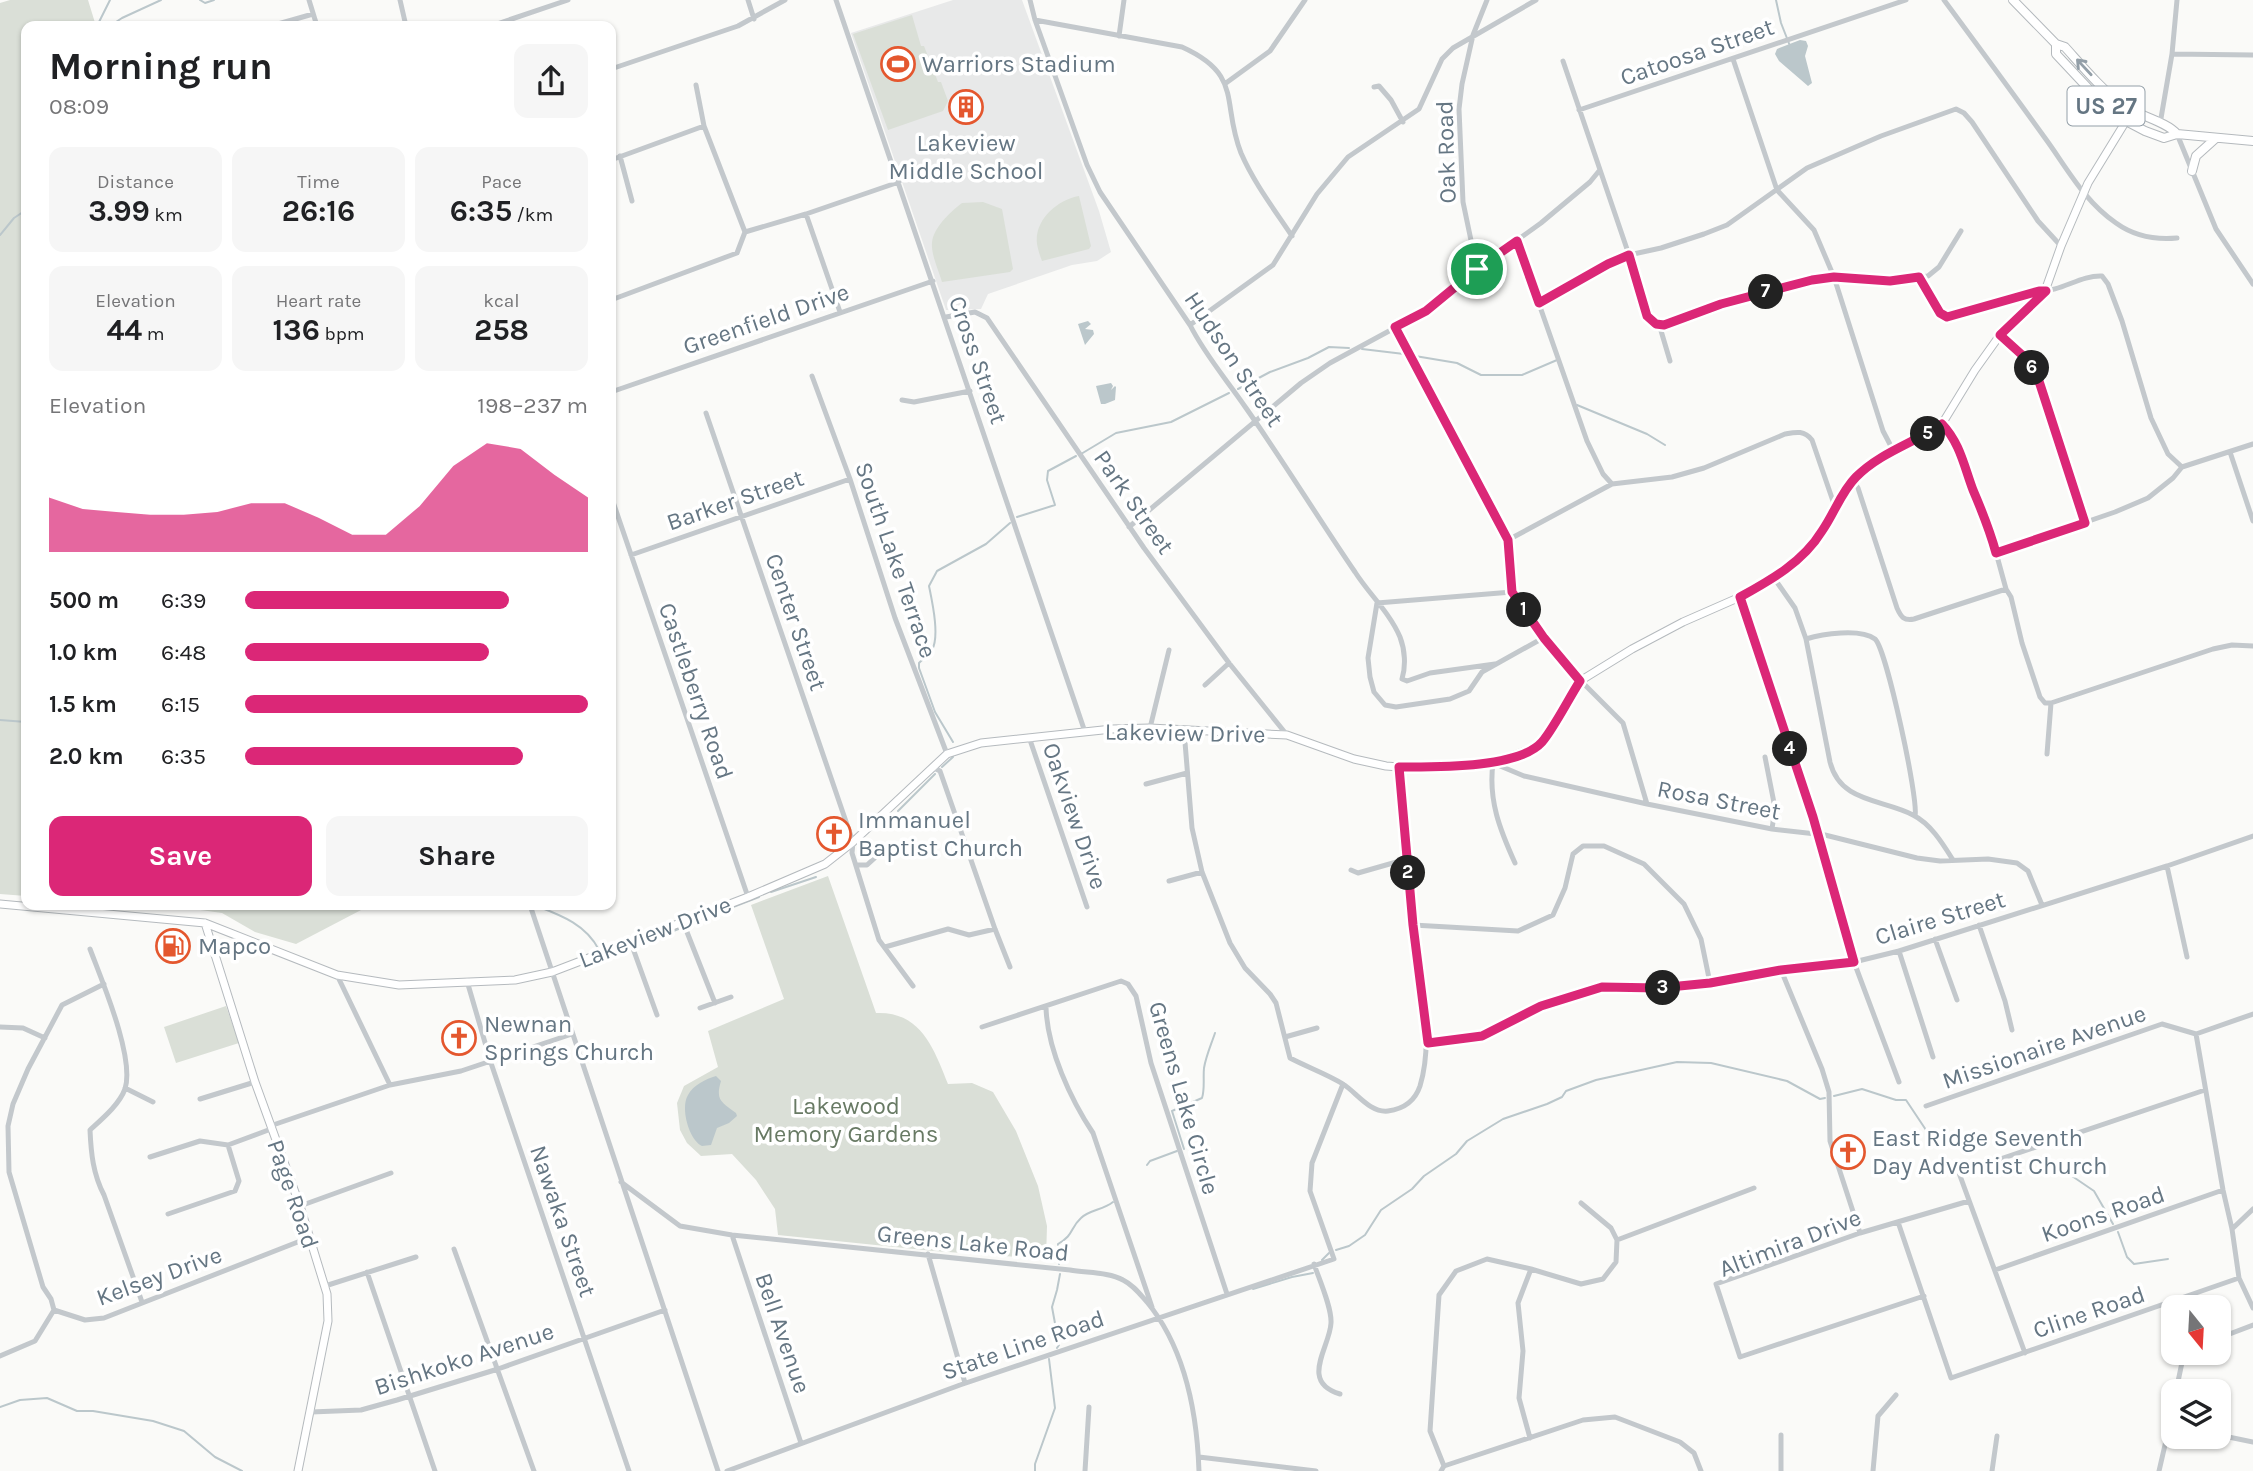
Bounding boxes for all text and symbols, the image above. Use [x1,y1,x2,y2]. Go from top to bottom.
street label: Catoosa Street [1617,13,1777,91]
text: Morning run [49,44,273,89]
button: share [514,44,588,118]
sports icon: Warriors Stadium [879,45,917,83]
place label: Warriors Stadium [922,50,1116,78]
one-way arrow [2075,59,2092,76]
road number: US 27 [2068,86,2144,125]
building icon: Lakeview Middle School [947,88,985,126]
text: 08:09 [49,93,109,120]
street label: Oak Road [1430,100,1462,204]
place label: Lakeview Middle School [889,129,1044,185]
text: Distance [97,171,174,193]
text: Time [297,171,340,193]
text: Pace [481,171,522,193]
text: 3.99 [88,193,150,229]
text: 26:16 [282,193,355,229]
text: 6:35 [450,193,512,229]
text: km [150,204,183,226]
text: /km [512,204,553,226]
pin [1447,239,1507,299]
icon: arrive [1458,250,1496,288]
pin: 7 [1748,274,1784,310]
street label: Greenfield Drive [679,277,853,361]
text: 7 [1761,280,1770,302]
street label: Hudson Street [1179,286,1289,432]
text: Elevation [95,290,176,312]
text: Heart rate [276,290,361,312]
text: kcal [483,290,520,312]
street label: Cross Street [943,292,1013,428]
text: 44 [107,312,142,348]
text: 136 [272,312,320,348]
text: 258 [474,312,529,348]
text: m [142,323,165,345]
text: bpm [320,323,365,345]
pin: 6 [2014,350,2050,386]
text: 6 [2026,356,2037,378]
text: Elevation [49,392,146,419]
text: 198–237 m [477,392,588,419]
pin: 5 [1910,416,1946,452]
text: 5 [1922,422,1933,444]
street label: Park Street [1088,445,1180,559]
street label: South Lake Terrace [849,458,943,662]
street label: Barker Street [663,463,807,537]
street label: Center Street [759,550,833,694]
text: 500 m [49,587,119,614]
text: 6:39 [161,587,206,614]
pin: 1 [1506,592,1542,628]
text: 1 [1520,598,1527,620]
street label: Castleberry Road [653,599,739,783]
text: 1.0 km [49,639,118,666]
text: 6:48 [161,639,206,666]
text: 1.5 km [49,691,117,718]
text: 6:15 [161,691,200,718]
street label: Lakeview Drive [1104,718,1266,748]
pin: 4 [1772,732,1808,766]
text: 4 [1784,737,1795,759]
street label: Oakview Drive [1037,739,1113,893]
text: 2.0 km [49,743,124,770]
text: 6:35 [161,743,206,770]
street label: Rosa Street [1655,774,1783,826]
place label: Immanuel Baptist Church [858,806,1023,862]
church icon: Immanuel Baptist Church [815,815,853,853]
button: Save [49,816,312,896]
button: Share [326,816,588,896]
pin: 2 [1390,856,1426,890]
text: 2 [1402,861,1413,883]
street label: Claire Street [1872,885,2008,951]
street label: Lakeview Drive [575,890,735,974]
fuel station icon: Mapco [154,927,192,965]
place label: Mapco [198,932,271,960]
pin: 3 [1646,970,1680,1006]
text: 3 [1657,976,1668,998]
street label: Greens Lake Circle [1143,998,1225,1198]
street label: Missionaire Avenue [1939,999,2149,1095]
place label: Newnan Springs Church [484,1010,654,1066]
church icon: Newnan Springs Church [440,1019,478,1057]
park label: Lakewood Memory Gardens [754,1092,938,1148]
place label: East Ridge Seventh Day Adventist Church [1872,1124,2108,1180]
church icon: East Ridge Seventh Day Adventist Church [1829,1133,1867,1171]
street label: Page Road [261,1136,325,1252]
street label: Nawaka Street [524,1141,602,1301]
street label: Koons Road [2038,1180,2168,1248]
street label: Altimira Drive [1715,1203,1865,1283]
street label: Greens Lake Road [876,1219,1070,1267]
street label: Kelsey Drive [92,1240,226,1312]
street label: Bell Avenue [749,1269,817,1397]
street label: Cline Road [2029,1280,2149,1344]
north arrow [2161,1295,2231,1365]
map controls [2161,1295,2231,1449]
street label: State Line Road [938,1304,1108,1386]
street label: Bishkoko Avenue [371,1317,557,1401]
button: layers [2161,1379,2231,1449]

